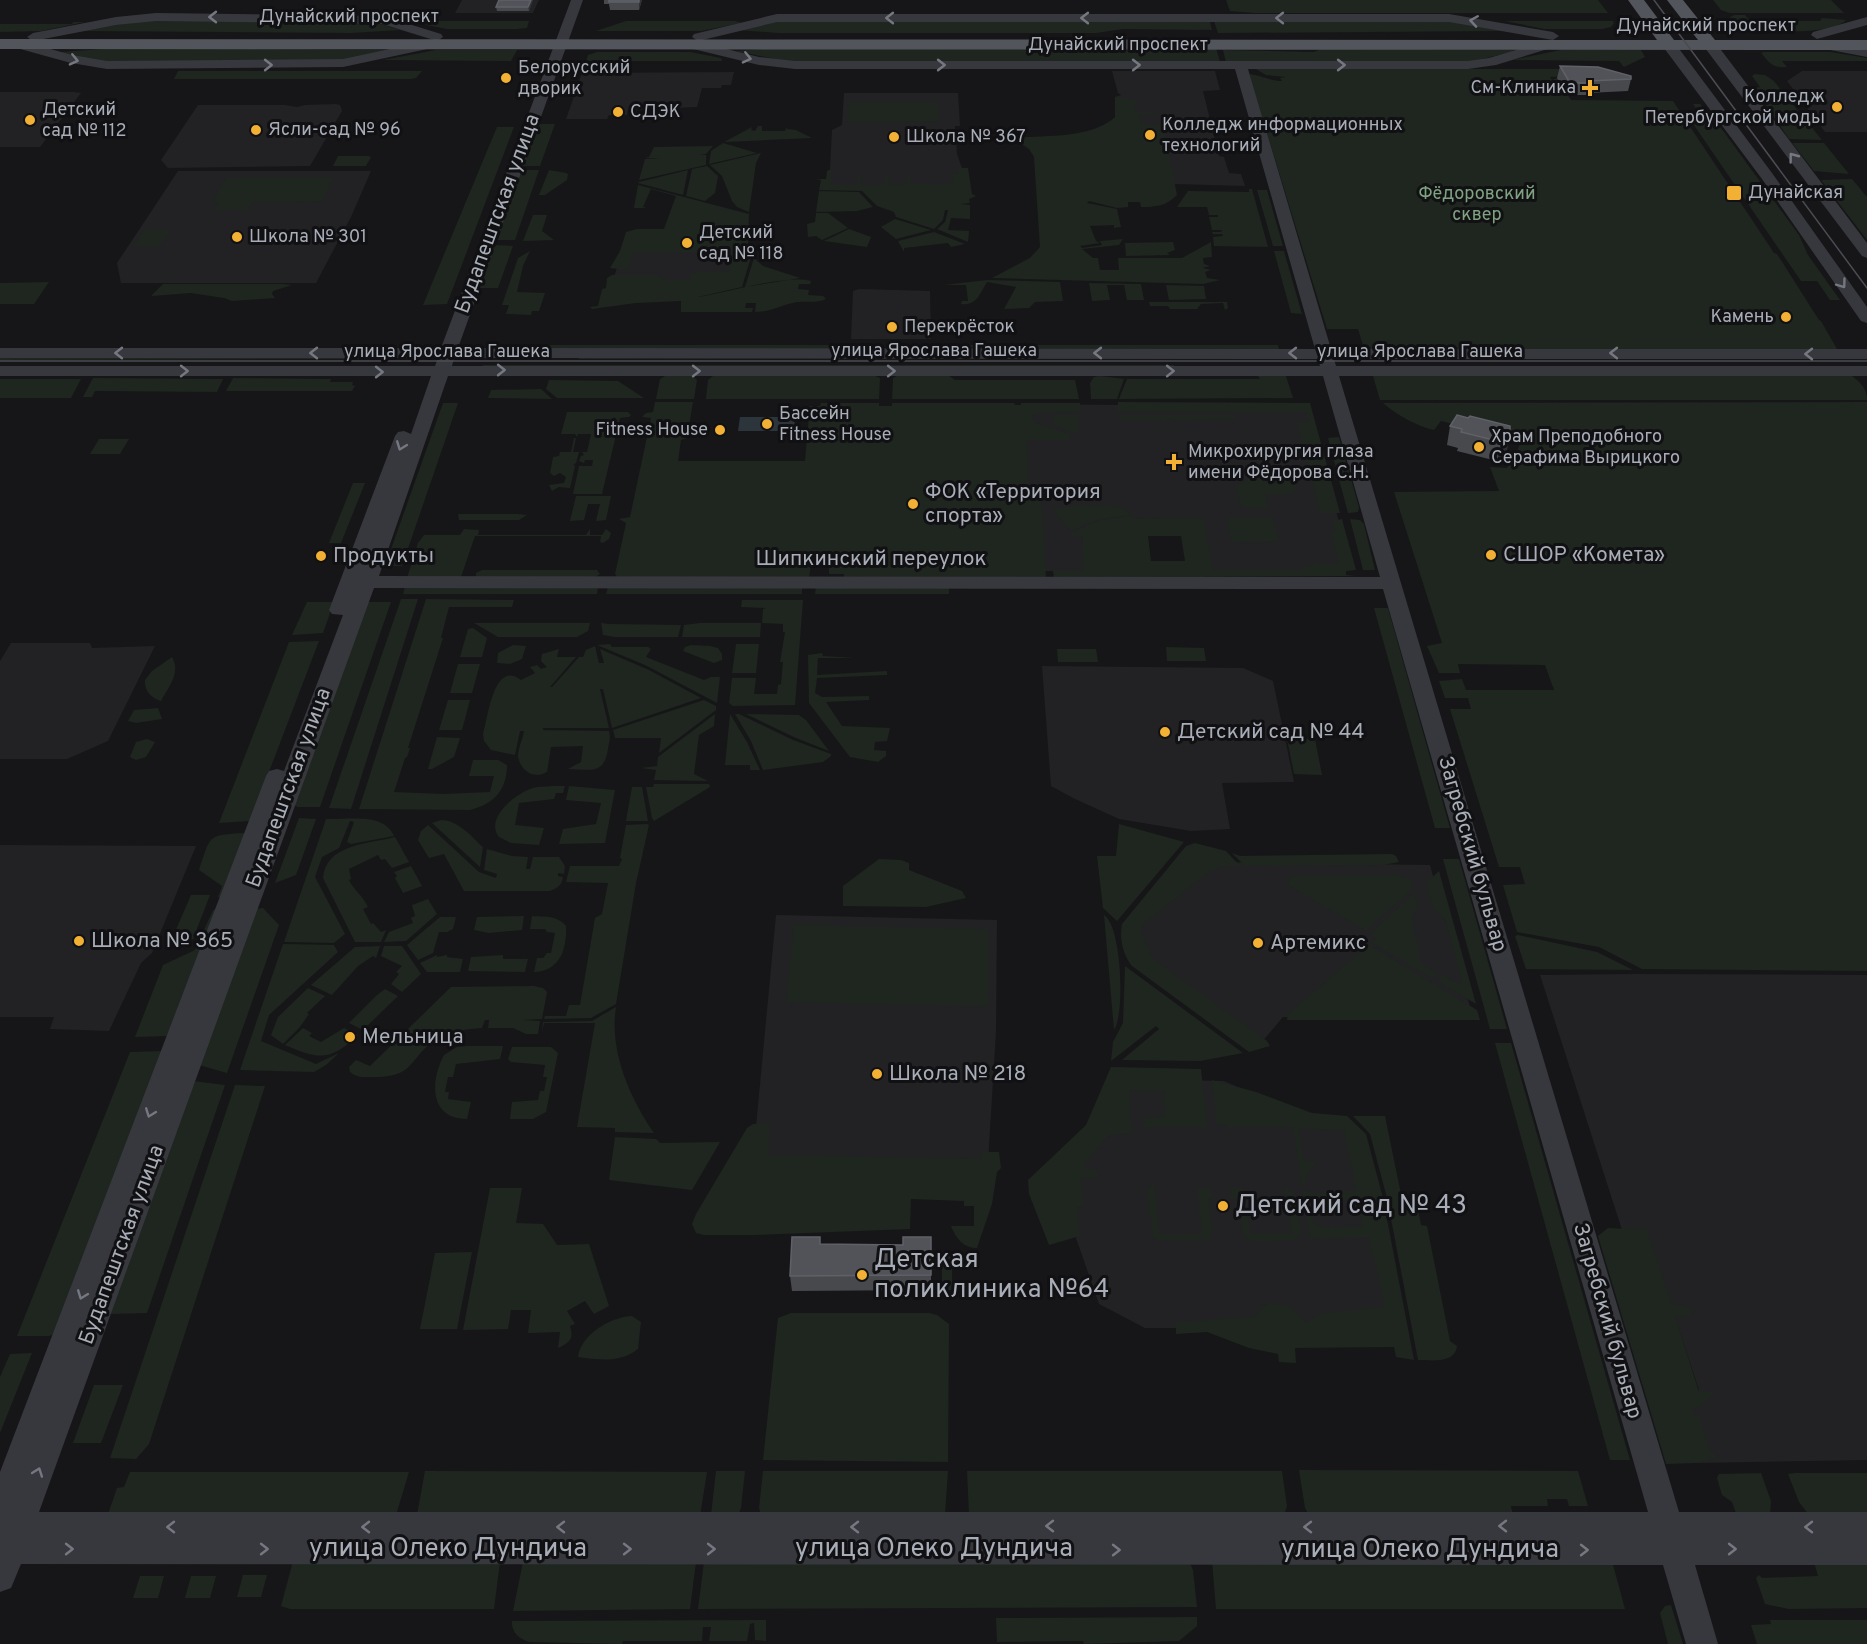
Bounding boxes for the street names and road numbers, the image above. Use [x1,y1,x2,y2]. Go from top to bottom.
street label: Дунайский проспект [259,6,439,29]
street label: Дунайский проспект [1616,15,1796,38]
street label: Дунайский проспект [1028,34,1208,57]
street label: Будапештская улица [449,110,547,318]
street label: улица Ярослава Гашека [831,340,1037,363]
street label: улица Ярослава Гашека [344,341,550,364]
street label: улица Ярослава Гашека [1317,341,1523,364]
street label: Шипкинский переулок [756,546,986,573]
street label: Будапештская улица [240,684,338,892]
street label: Загребский бульвар [1431,753,1513,955]
street label: Будапештская улица [73,1141,171,1349]
street label: Загребский бульвар [1566,1220,1648,1422]
street label: улица Олеко Дундича [309,1533,587,1566]
street label: улица Олеко Дундича [795,1533,1073,1566]
street label: улица Олеко Дундича [1281,1534,1559,1567]

